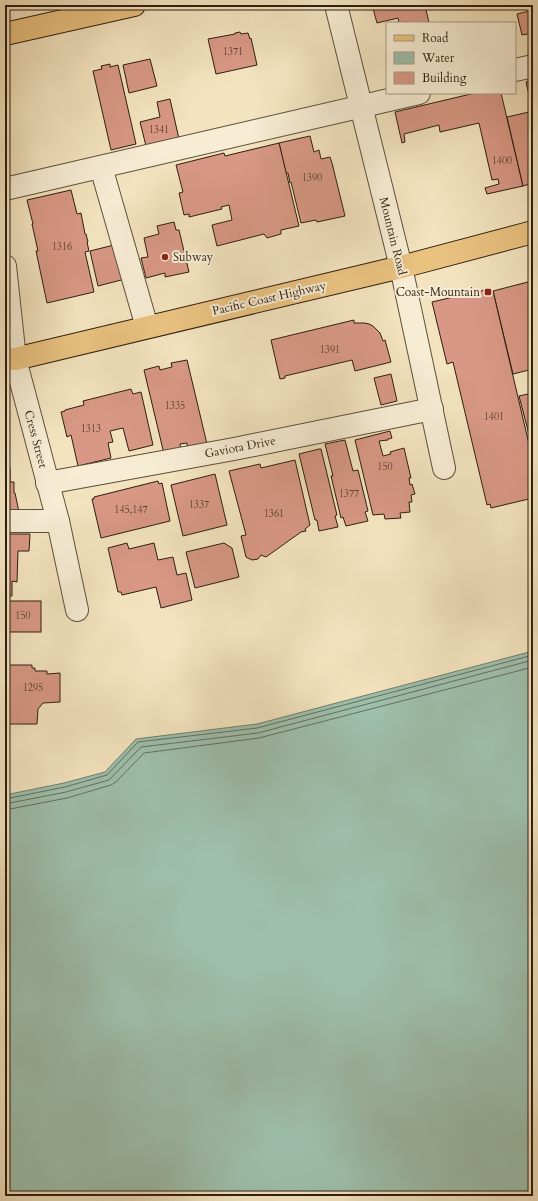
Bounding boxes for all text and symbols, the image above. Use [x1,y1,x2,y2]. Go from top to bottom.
legend [386,22,516,94]
text: Road [422,30,449,46]
house number: 1371 [223,45,243,59]
text: Water [421,50,455,66]
text: Building [422,70,467,86]
house number: 1341 [149,123,169,137]
house number: 1400 [492,154,512,168]
house number: 1390 [302,171,322,185]
street label: Mountain Road [376,195,411,277]
house number: 1316 [52,240,72,254]
place label: Subway [173,249,214,265]
marker: Subway [160,252,170,262]
street label: Pacific Coast Highway [211,277,328,319]
place label: Coast-Mountain [396,284,480,300]
marker: Coast-Mountain [483,287,493,297]
house number: 1391 [320,343,340,357]
house number: 1335 [165,399,185,413]
street label: Cress Street [21,408,51,470]
house number: 1401 [484,410,504,424]
house number: 1313 [81,422,101,436]
street label: Gaviota Drive [203,432,277,462]
house number: 150 [377,460,393,474]
house number: 1377 [339,487,359,501]
house number: 1337 [189,498,209,512]
house number: 145,147 [114,503,148,517]
house number: 1361 [264,507,284,521]
house number: 150 [15,609,31,623]
house number: 1295 [23,681,43,695]

